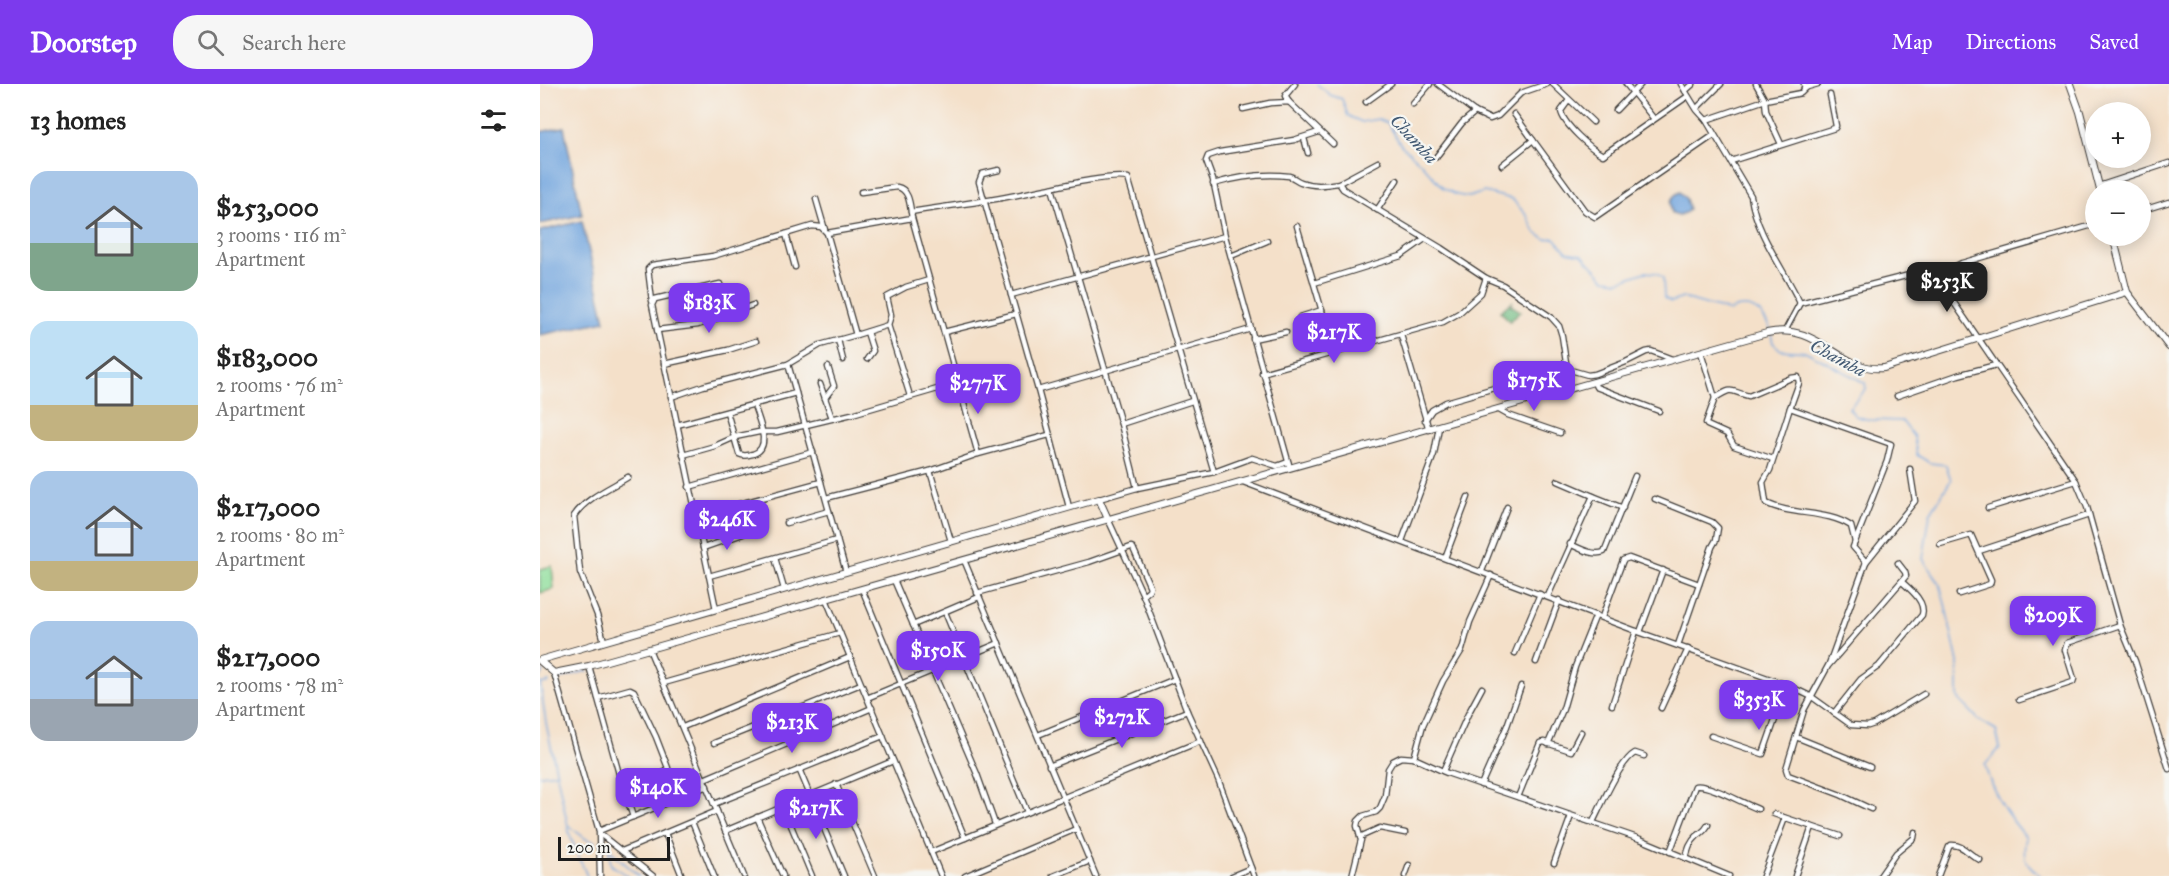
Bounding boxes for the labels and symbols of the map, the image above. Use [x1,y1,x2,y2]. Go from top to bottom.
water label: Chamba [1385,110,1443,169]
pin: $253K [1905,262,1989,313]
pin: $183K [667,283,751,334]
pin: $217K [1292,313,1376,364]
water label: Chamba [1806,334,1870,382]
pin: $175K [1492,361,1576,412]
pin: $277K [936,364,1020,415]
pin: $246K [685,500,769,551]
pin: $209K [2011,596,2095,647]
pin: $150K [896,631,980,682]
pin: $353K [1717,680,1801,731]
pin: $272K [1080,698,1164,749]
pin: $213K [750,703,834,754]
pin: $140K [616,768,700,819]
pin: $217K [774,789,858,840]
scale bar [558,834,670,862]

